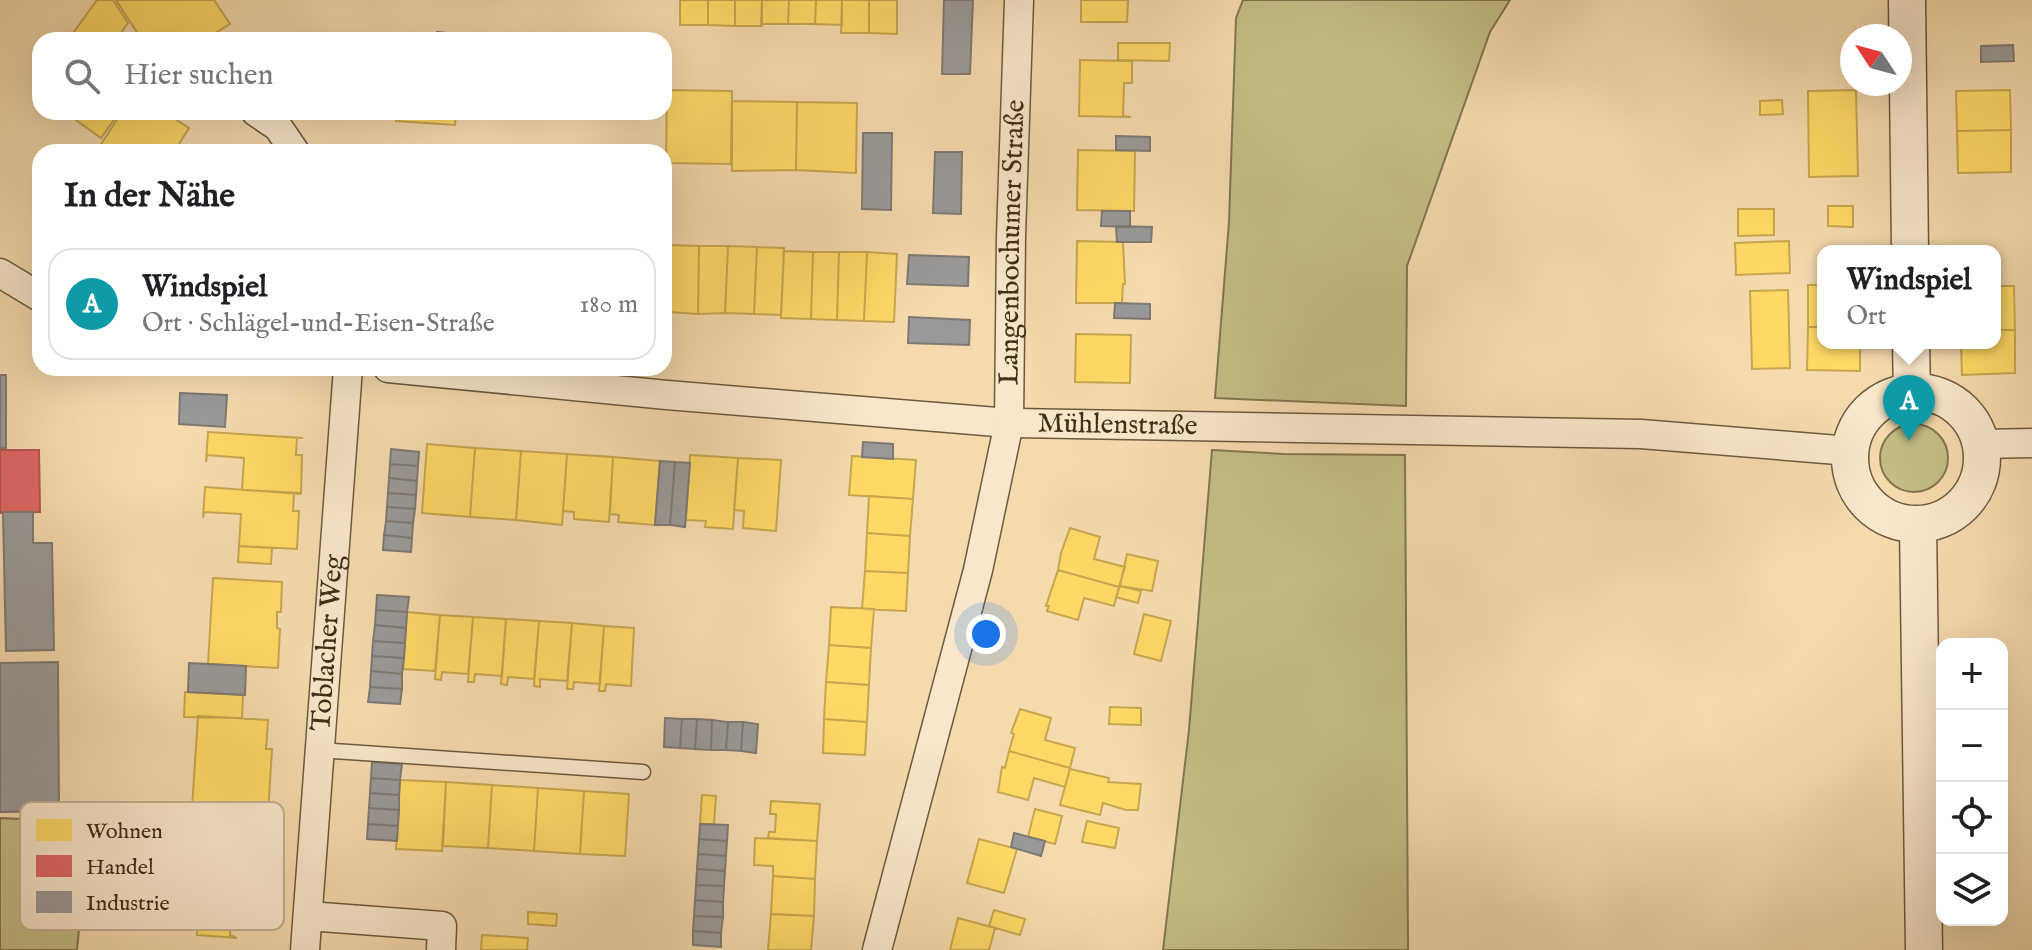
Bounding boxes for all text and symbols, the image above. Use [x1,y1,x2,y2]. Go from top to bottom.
north arrow [1840,24,1912,96]
search box [32,32,672,120]
icon: search [60,54,104,98]
text: Hier suchen [124,57,274,95]
street label: Langenbochumer Straße [992,99,1033,385]
text: In der Nähe [64,175,235,218]
popup [1817,245,2001,349]
text: Windspiel [1846,262,1972,300]
text: Windspiel [142,269,267,307]
text: A [83,288,101,321]
text: 180 m [580,288,638,321]
text: Ort [1846,300,1886,333]
text: Ort · Schlägel-und-Eisen-Straße [142,307,495,340]
pin: A [1883,375,1935,441]
street label: Mühlenstraße [1037,406,1198,444]
street label: Toblacher Weg [304,552,352,732]
your location [966,614,1006,654]
map controls [1936,638,2008,926]
button: + [1936,638,2008,710]
button: − [1936,710,2008,782]
button: locate [1936,782,2008,854]
legend [20,802,284,930]
text: Wohnen [86,818,163,846]
text: Handel [86,854,154,882]
button: layers [1936,854,2008,926]
text: Industrie [86,890,170,918]

